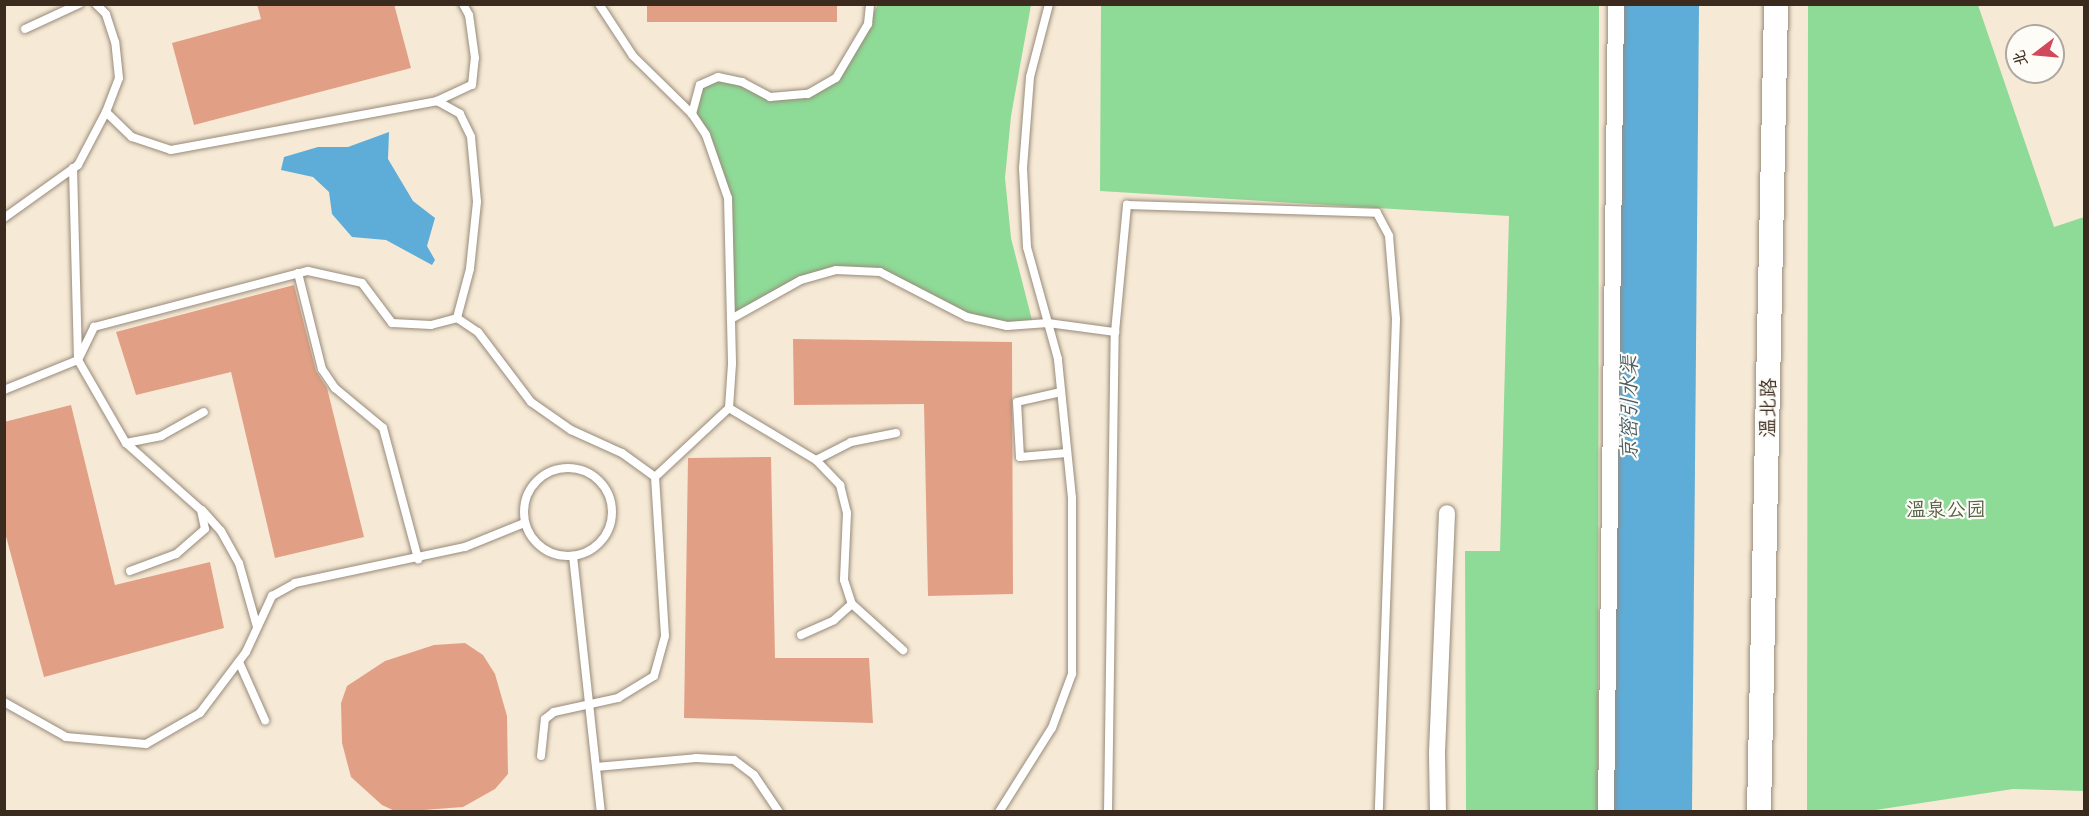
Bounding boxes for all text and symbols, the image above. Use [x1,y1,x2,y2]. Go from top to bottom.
north arrow [2005,24,2065,84]
text: 北 [2007,48,2031,69]
water label: 京密引水渠 [1615,356,1641,460]
street label: 温北路 [1754,378,1780,438]
park label: 温泉公园 [1906,496,1986,520]

